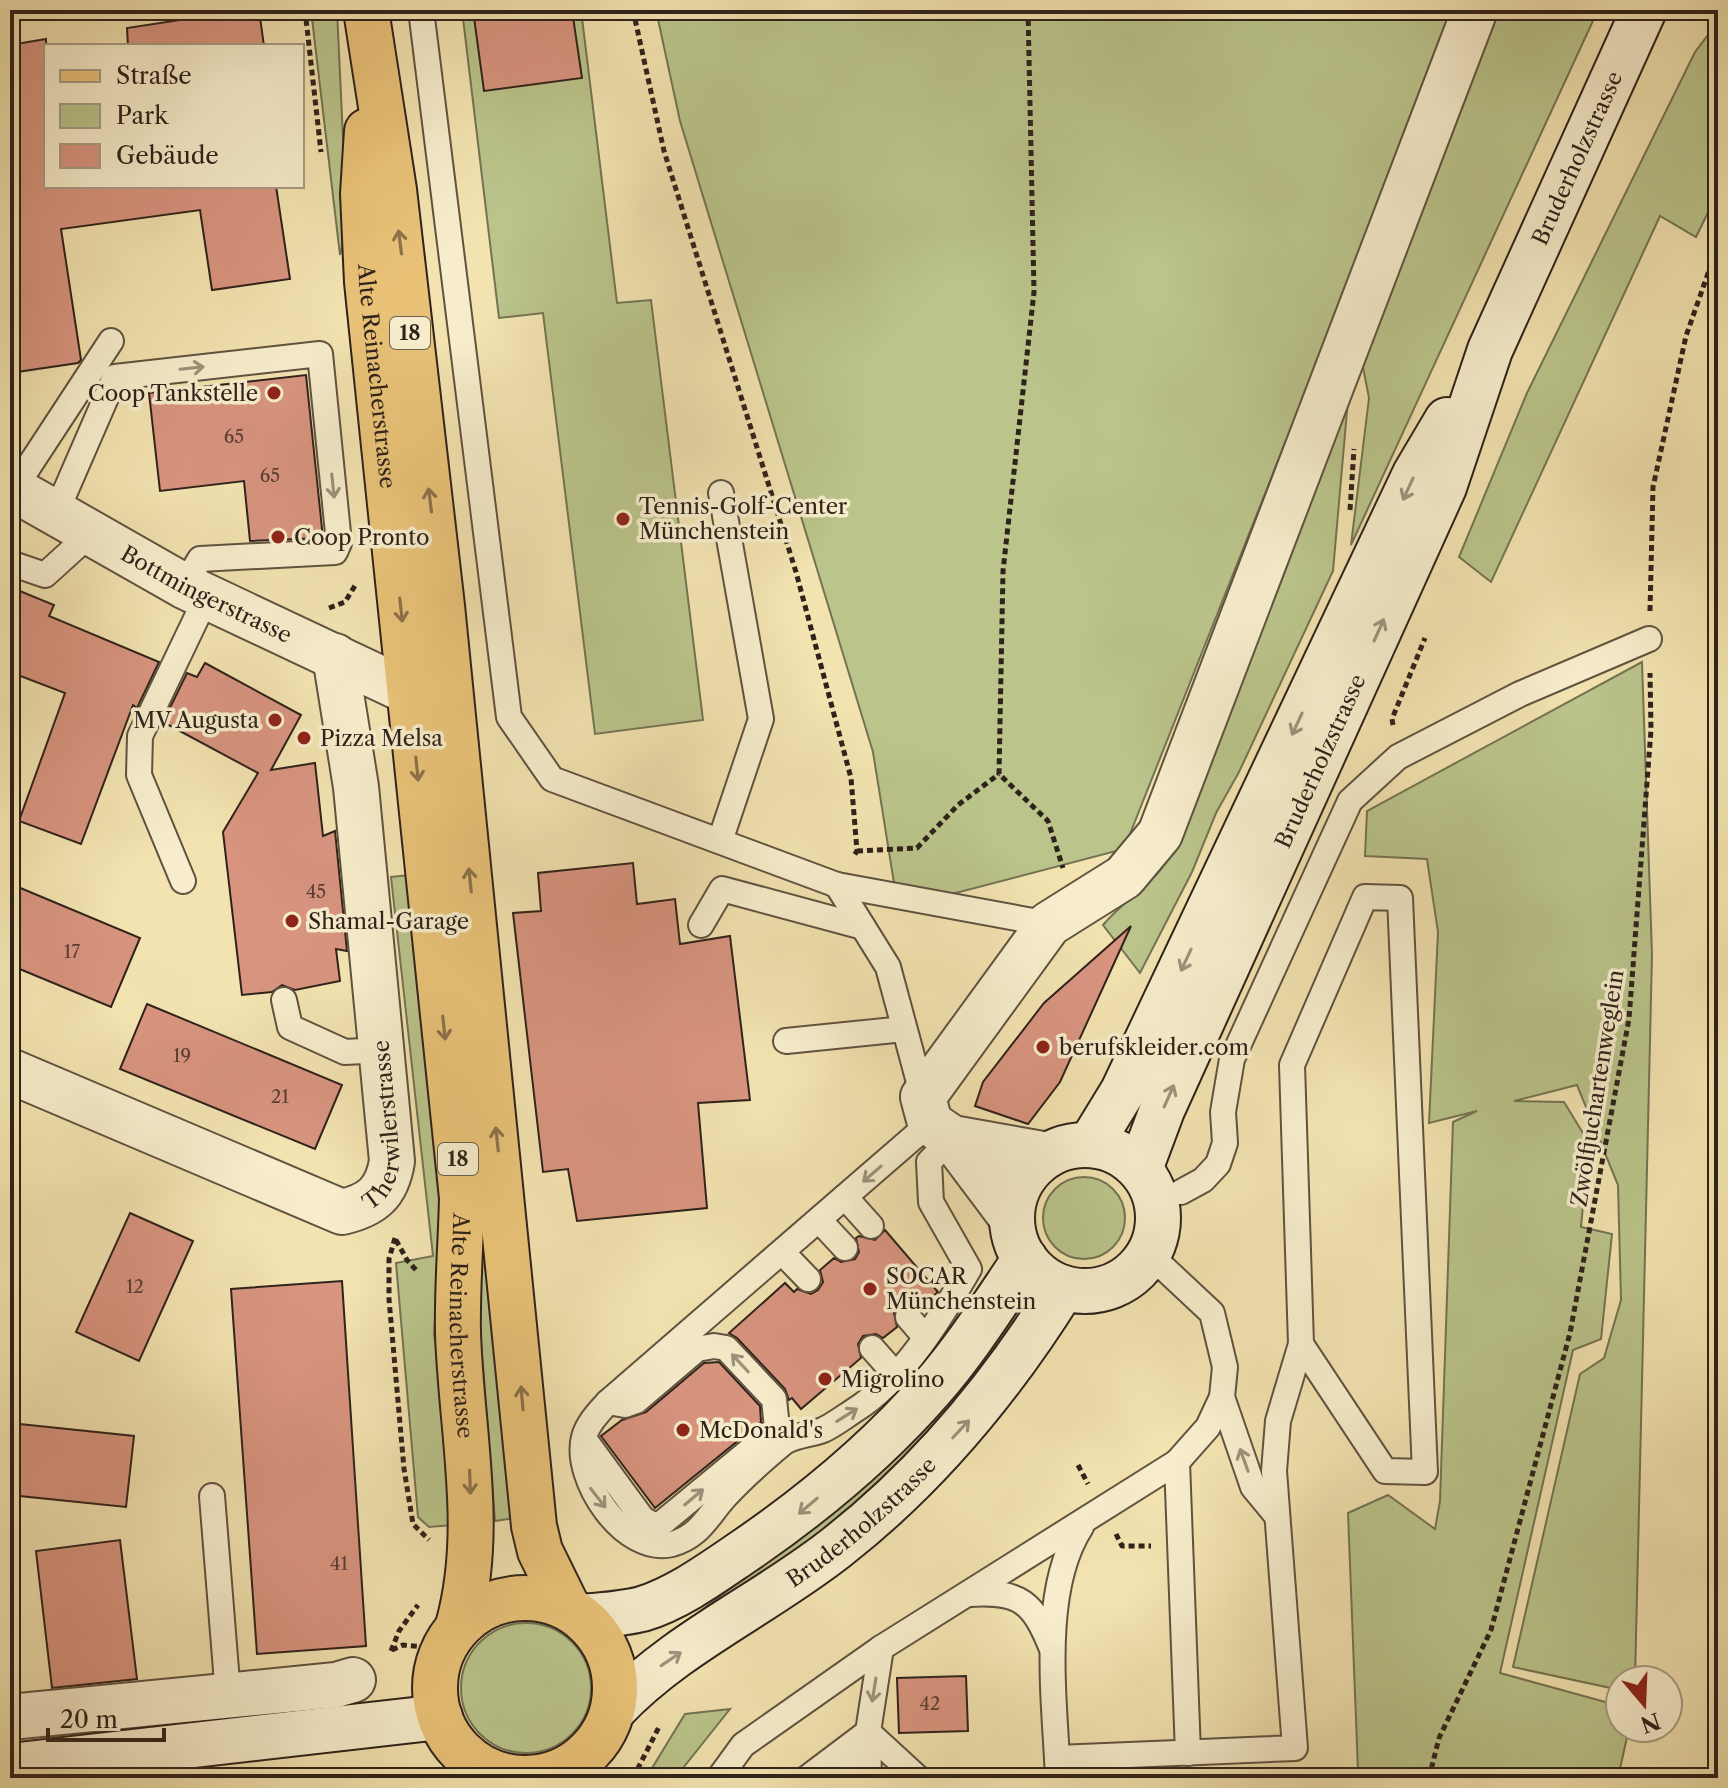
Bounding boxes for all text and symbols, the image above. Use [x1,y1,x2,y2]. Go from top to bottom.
legend [44,44,304,188]
text: Straße [116,61,192,90]
street label: Bruderholzstrasse [1526,67,1628,249]
text: Park [116,101,169,130]
text: Gebäude [116,141,219,170]
one-way arrow [392,229,407,256]
street label: Alte Reinacherstrasse [352,262,401,490]
road number: 18 [390,317,430,349]
one-way arrow [179,361,205,376]
place label: Coop Tankstelle [88,380,258,407]
marker: Coop Tankstelle [265,384,283,402]
house number: 65 [224,426,244,448]
house number: 65 [260,465,280,487]
one-way arrow [326,472,341,498]
one-way arrow [1400,477,1415,501]
one-way arrow [422,488,437,514]
place label: Tennis-Golf-Center Münchenstein [639,493,847,545]
marker: Tennis-Golf-Center Münchenstein [614,510,632,528]
place label: Coop Pronto [294,524,429,551]
marker: Coop Pronto [269,528,287,546]
street label: Bottmingerstrasse [116,540,296,649]
one-way arrow [393,596,408,623]
one-way arrow [1373,618,1388,642]
street label: Bruderholzstrasse [1269,670,1371,852]
place label: MV Augusta [133,707,259,734]
marker: MV Augusta [266,711,284,729]
one-way arrow [1289,712,1304,736]
place label: Pizza Melsa [320,725,443,752]
marker: Pizza Melsa [295,729,313,747]
one-way arrow [410,755,425,782]
one-way arrow [463,868,478,894]
house number: 45 [306,881,326,903]
place label: Shamal-Garage [308,908,469,935]
marker: Shamal-Garage [283,912,301,930]
house number: 17 [64,941,80,963]
one-way arrow [1177,947,1192,971]
street label: Zwölfjuchartenweglein [1565,968,1630,1208]
one-way arrow [437,1014,452,1041]
place label: berufskleider.com [1059,1034,1249,1061]
marker: berufskleider.com [1034,1038,1052,1056]
street label: Therwilerstrasse [357,1039,406,1216]
house number: 19 [173,1045,191,1067]
one-way arrow [1162,1084,1177,1109]
house number: 21 [271,1086,289,1108]
one-way arrow [489,1126,504,1153]
road number: 18 [438,1143,478,1175]
one-way arrow [862,1165,882,1183]
street label: Alte Reinacherstrasse [444,1211,479,1440]
place label: SOCAR Münchenstein [886,1263,1036,1315]
house number: 12 [126,1276,144,1298]
marker: SOCAR Münchenstein [861,1280,879,1298]
one-way arrow [732,1354,750,1374]
place label: Migrolino [841,1366,944,1393]
marker: Migrolino [816,1370,834,1388]
one-way arrow [515,1385,530,1412]
one-way arrow [835,1407,858,1423]
place label: McDonald's [699,1417,823,1444]
one-way arrow [952,1419,970,1439]
marker: McDonald's [674,1421,692,1439]
one-way arrow [1235,1447,1250,1472]
street label: Bruderholzstrasse [781,1452,942,1593]
one-way arrow [462,1468,477,1495]
one-way arrow [590,1487,607,1508]
one-way arrow [683,1488,704,1506]
one-way arrow [798,1497,819,1515]
house number: 41 [330,1553,348,1575]
one-way arrow [660,1651,682,1668]
north arrow [1604,1664,1684,1744]
one-way arrow [866,1677,881,1702]
scale bar [48,1692,164,1742]
house number: 42 [920,1693,940,1715]
text: 20 m [60,1705,118,1734]
text: N [1637,1707,1664,1738]

